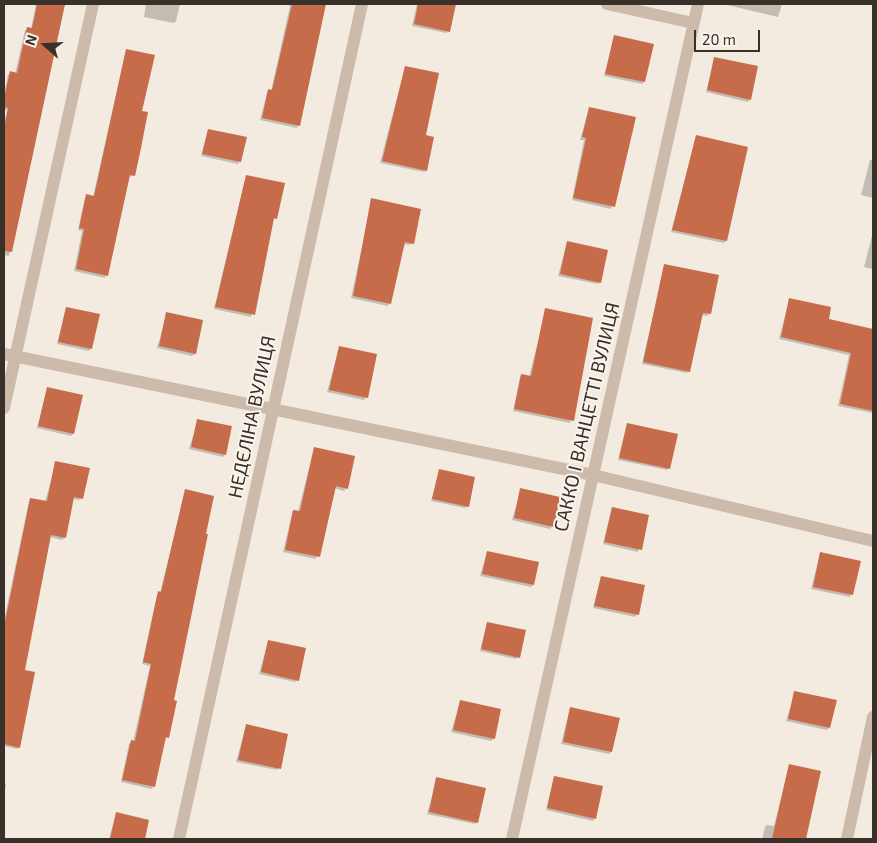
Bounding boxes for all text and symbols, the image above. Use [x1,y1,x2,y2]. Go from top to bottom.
north arrow [20,20,70,70]
scale bar [697,20,763,52]
text: 20 m [702,30,736,48]
text: N [21,32,40,48]
street label: САККО І ВАНЦЕТТІ ВУЛИЦЯ [549,300,625,534]
street label: НЕДЄЛІНА ВУЛИЦЯ [224,334,280,500]

